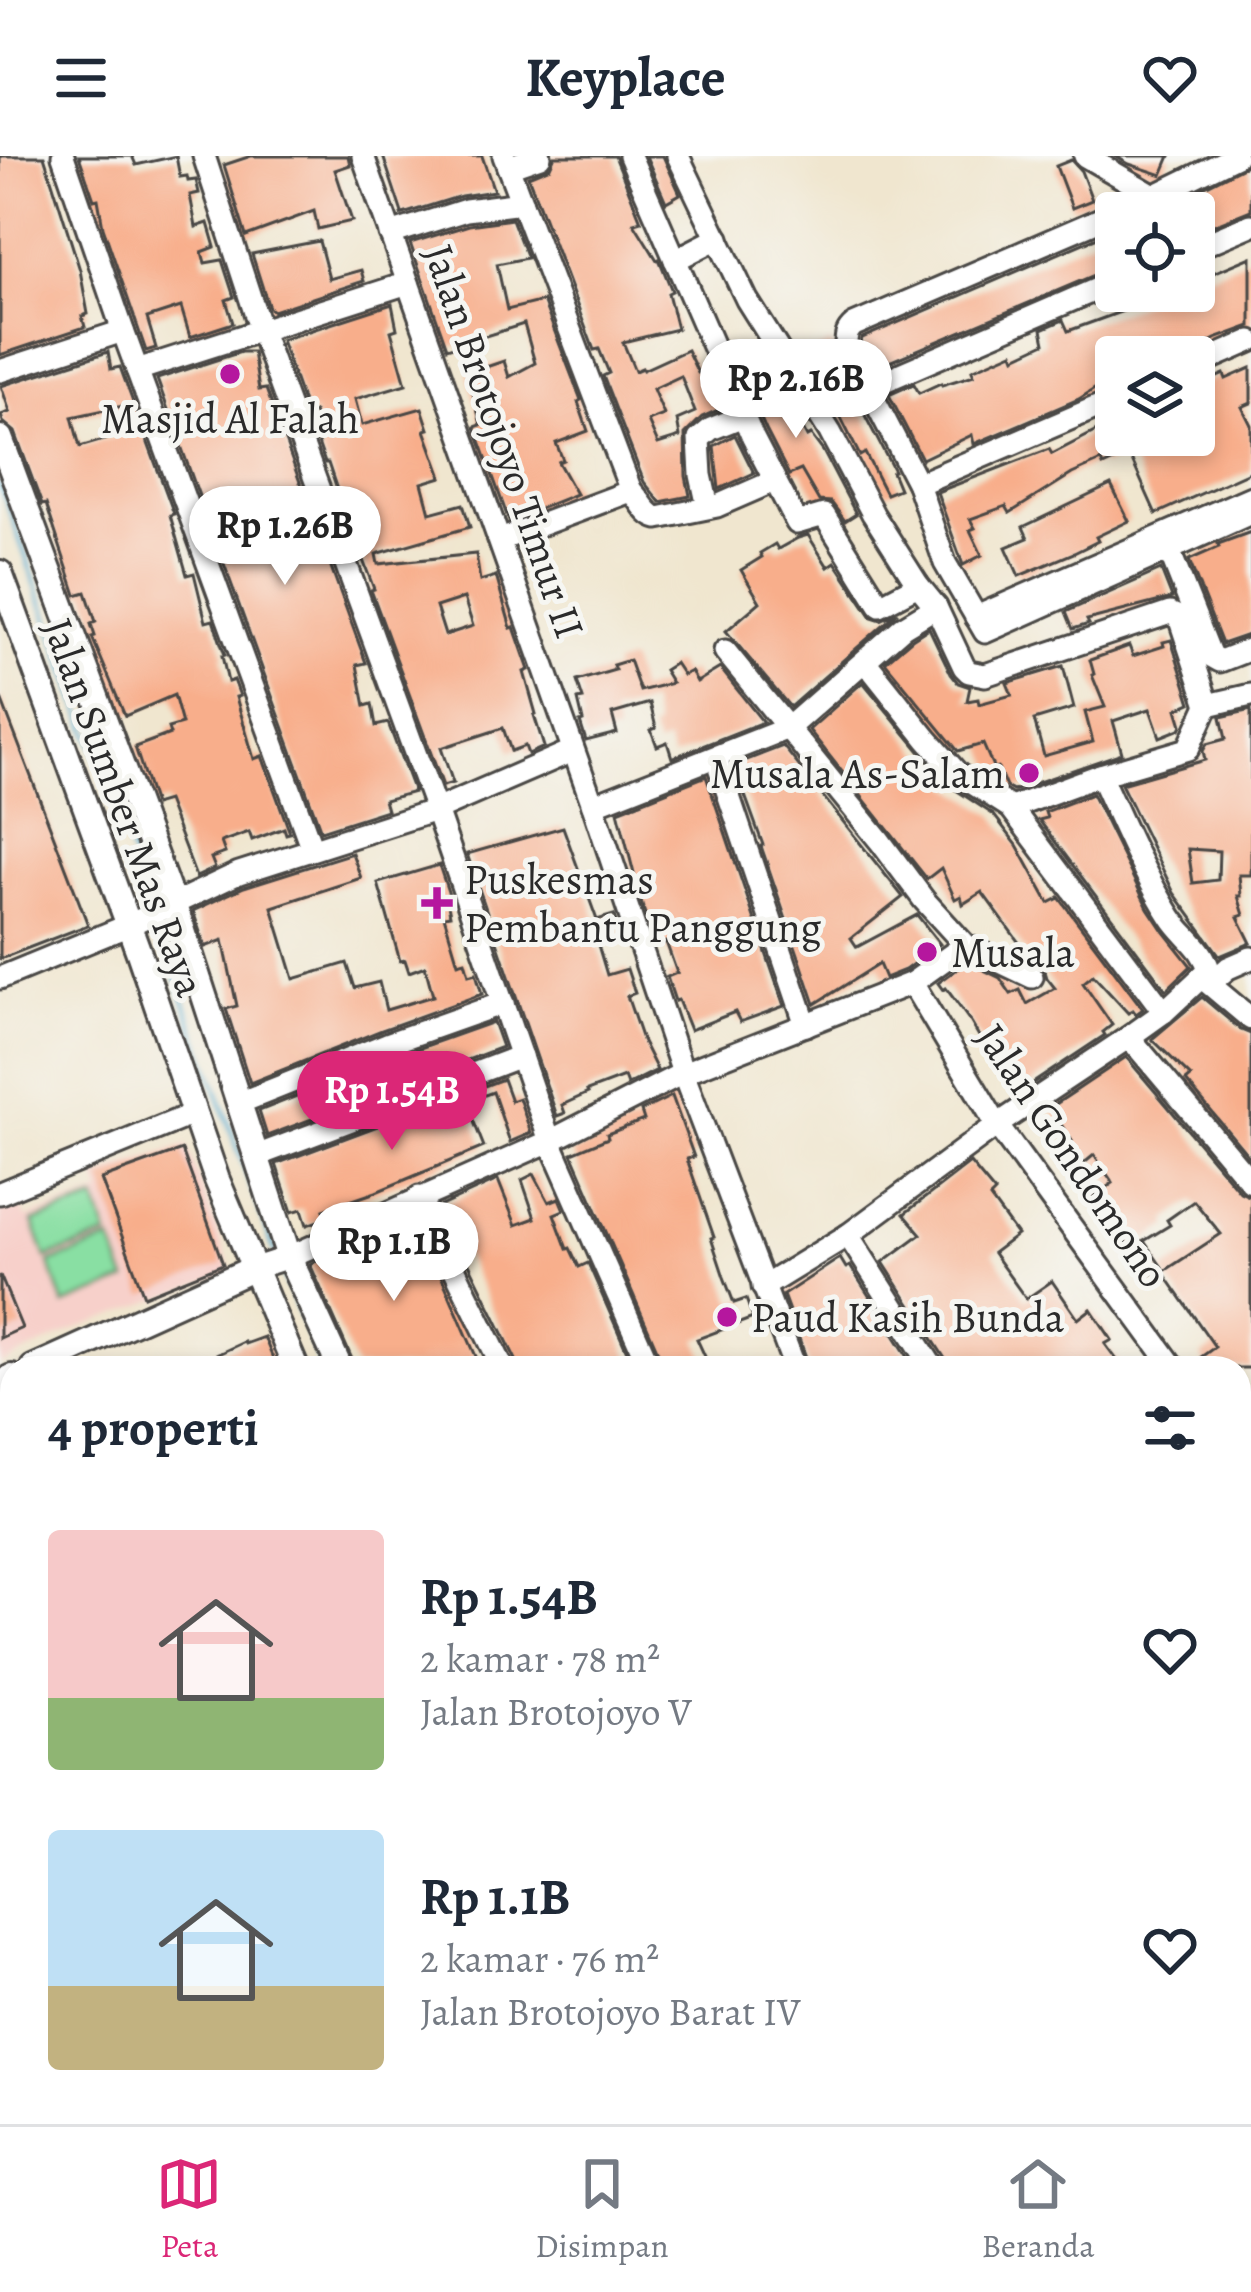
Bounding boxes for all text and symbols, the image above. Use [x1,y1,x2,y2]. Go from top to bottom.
text: Keyplace [525,41,726,115]
icon: menu [48,45,114,111]
icon: heart [1137,45,1203,111]
map controls [1095,192,1215,456]
button: locate [1095,192,1215,312]
street label: Jalan Brotojoyo Timur II [410,237,599,646]
button: layers [1095,336,1215,456]
pin: Rp 2.16B [672,339,920,441]
text: Rp 2.16B [727,351,865,404]
marker: Masjid Al Falah [217,361,243,387]
place label: Masjid Al Falah [101,390,359,447]
pin: Rp 1.26B [161,486,409,588]
text: Rp 1.26B [216,498,354,551]
street label: Jalan Sumber Mas Raya [30,610,220,1005]
place label: Musala As-Salam [710,745,1005,802]
marker: Musala As-Salam [1016,760,1042,786]
place label: Puskesmas Pembantu Panggung [464,851,822,956]
marker: Puskesmas Pembantu Panggung [421,887,453,919]
place label: Musala [951,924,1075,981]
marker: Musala [914,939,940,965]
street label: Jalan Gondomono [963,1012,1182,1299]
pin: Rp 1.54B [268,1051,516,1153]
text: Rp 1.54B [324,1063,460,1116]
pin: Rp 1.1B [283,1202,505,1304]
text: Rp 1.1B [336,1214,452,1267]
place label: Paud Kasih Bunda [751,1289,1065,1346]
marker: Paud Kasih Bunda [714,1304,740,1330]
text: 4 properti [48,1393,259,1463]
icon: filters [1137,1395,1203,1461]
text: Rp 1.54B [420,1562,598,1632]
icon: home [144,1578,288,1722]
icon: heart [1137,1617,1203,1683]
text: 2 kamar · 78 m² [420,1632,660,1685]
text: Jalan Brotojoyo V [420,1685,692,1738]
text: Rp 1.1B [420,1862,570,1932]
icon: home [144,1878,288,2022]
icon: heart [1137,1917,1203,1983]
text: 2 kamar · 76 m² [420,1932,659,1985]
text: Jalan Brotojoyo Barat IV [420,1985,801,2038]
tab: Peta [156,2151,222,2268]
tab: Disimpan [535,2151,669,2268]
tab: Beranda [982,2151,1095,2268]

